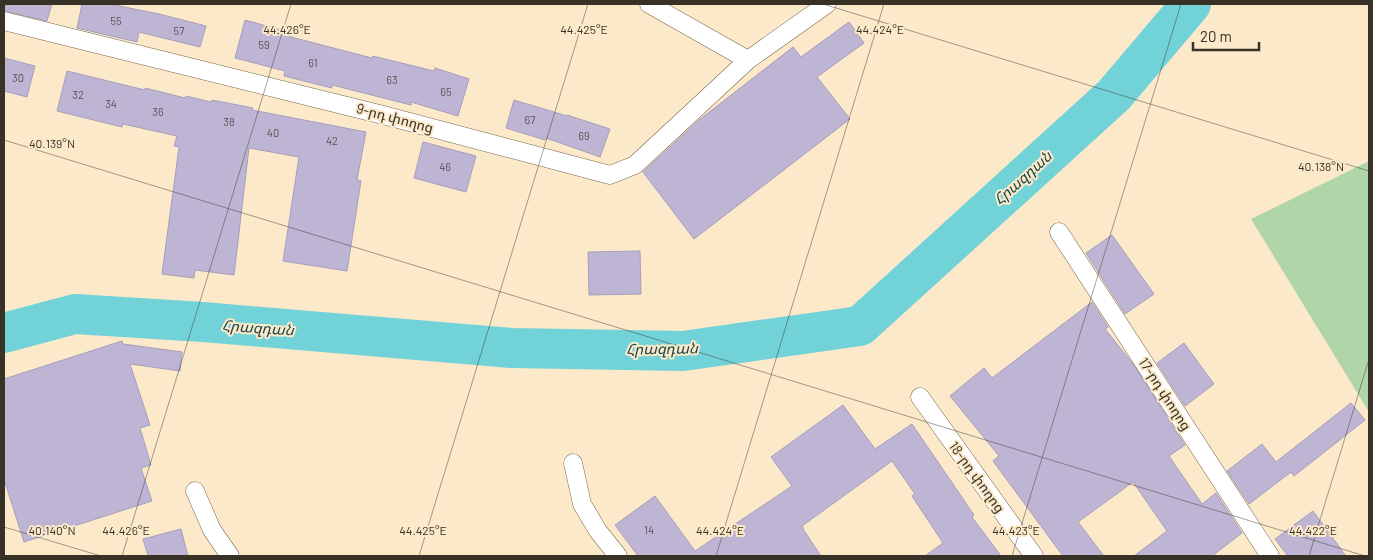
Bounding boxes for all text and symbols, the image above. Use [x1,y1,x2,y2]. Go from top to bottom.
house number: 55 [110,14,122,27]
scale bar [1193,20,1259,52]
text: 44.426°E [263,22,311,36]
text: 44.425°E [560,22,608,36]
text: 44.424°E [856,22,904,36]
house number: 57 [174,24,184,37]
text: 20 m [1200,27,1232,45]
house number: 59 [258,38,270,51]
house number: 61 [308,56,318,69]
house number: 30 [12,71,24,84]
house number: 63 [386,73,398,86]
house number: 65 [440,85,452,98]
house number: 32 [72,88,84,101]
house number: 34 [105,97,117,110]
street label: 9-րդ փողոց [355,99,436,136]
house number: 36 [152,105,164,118]
house number: 67 [525,113,535,126]
house number: 38 [223,115,235,128]
house number: 40 [267,126,279,139]
house number: 69 [578,129,590,142]
house number: 42 [326,134,338,147]
text: 40.139°N [29,136,75,150]
water label: Հրազդան [990,146,1056,209]
text: 40.138°N [1298,159,1344,173]
house number: 46 [439,160,451,173]
water label: Հրազդան [222,316,296,340]
water label: Հրազդան [626,338,699,359]
street label: 17-րդ փողոց [1136,354,1195,433]
street label: 18-րդ փողոց [946,438,1009,516]
text: 40.140°N [28,523,76,537]
text: 44.426°E [102,523,150,537]
text: 44.425°E [399,523,447,537]
house number: 14 [644,523,654,536]
text: 44.424°E [696,523,744,537]
text: 44.423°E [992,523,1040,537]
text: 44.422°E [1289,523,1337,537]

